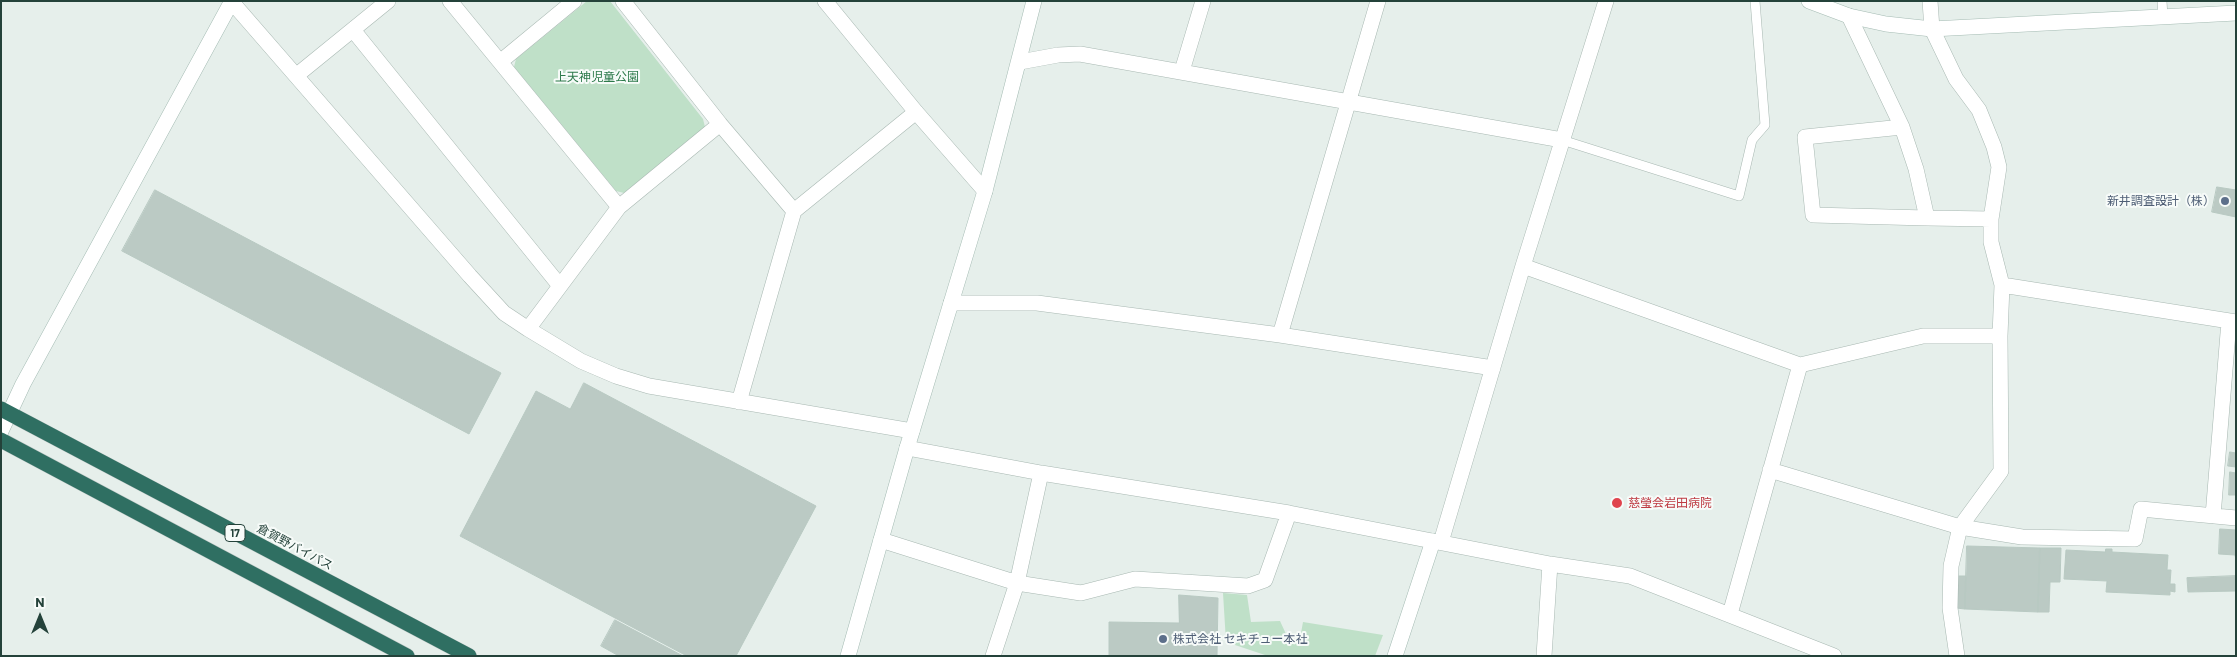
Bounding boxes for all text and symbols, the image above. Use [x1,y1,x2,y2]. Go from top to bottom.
park label: 上天神児童公園 [555,70,639,84]
place label: 新井調査設計（株） [2107,194,2215,208]
marker: 新井調査設計（株） [2219,195,2231,207]
marker: 慈瑩会岩田病院 [1610,496,1624,510]
place label: 慈瑩会岩田病院 [1628,496,1712,510]
street label: 倉賀野バイパス [255,521,335,573]
road number: 17 [225,524,245,542]
north arrow [15,592,65,642]
text: N [35,593,45,610]
place label: 株式会社 セキチュー本社 [1173,632,1307,646]
marker: 株式会社 セキチュー本社 [1157,633,1169,645]

